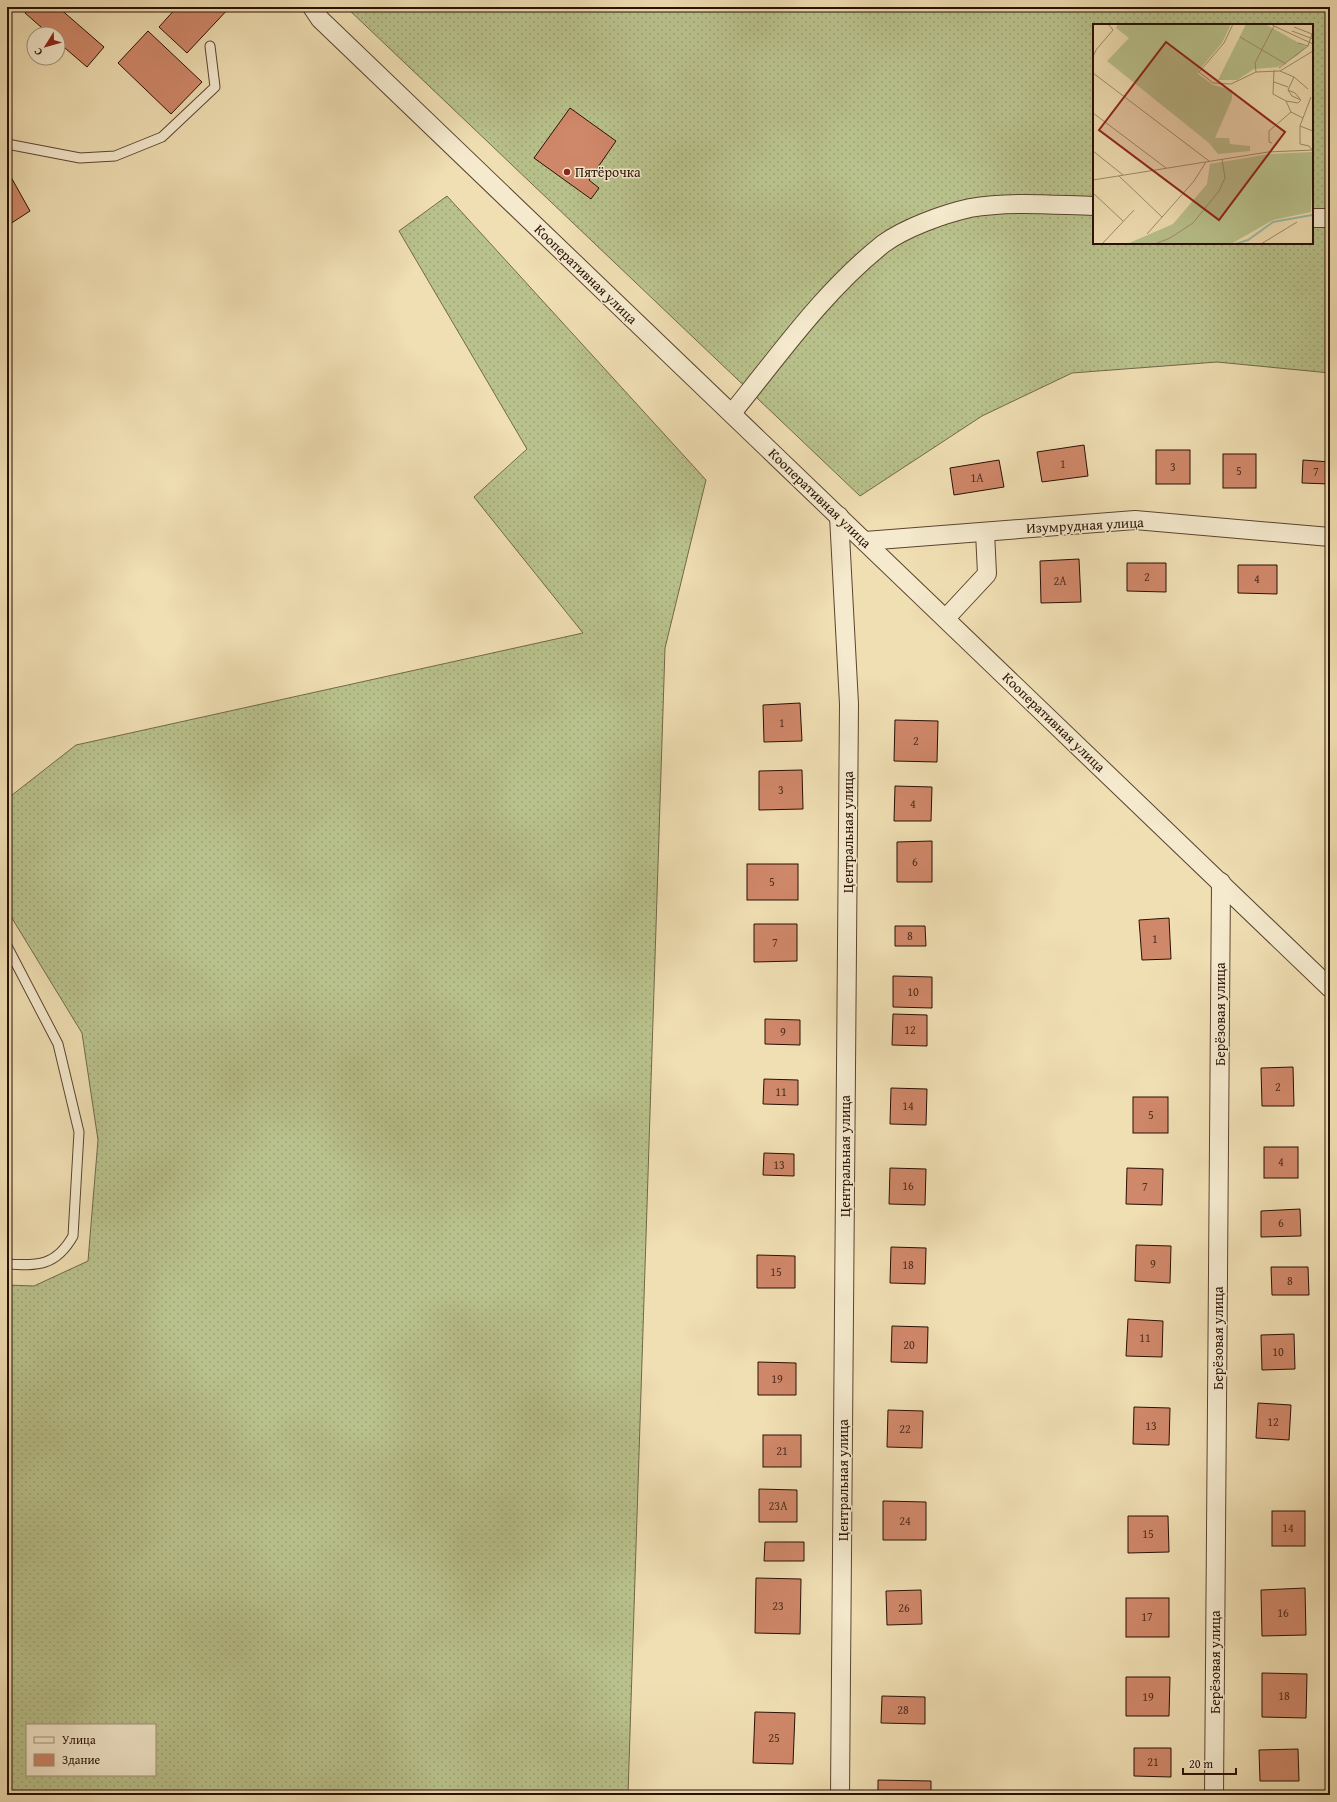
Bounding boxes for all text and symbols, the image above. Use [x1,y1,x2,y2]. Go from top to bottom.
inset map [1093,24,1313,244]
north arrow [26,26,66,66]
text: С [30,45,46,59]
place label: Пятёрочка [575,162,641,182]
marker: Пятёрочка [562,167,572,177]
street label: Кооперативная улица [530,219,642,329]
street label: Кооперативная улица [764,443,876,553]
house number: 1 [1060,455,1066,472]
house number: 3 [1170,458,1176,475]
house number: 5 [1236,462,1242,479]
house number: 7 [1313,463,1319,480]
house number: 1А [970,469,984,486]
street label: Изумрудная улица [1026,512,1145,538]
house number: 2 [1144,568,1150,585]
house number: 4 [1254,570,1260,587]
house number: 2А [1053,572,1067,589]
street label: Кооперативная улица [998,667,1110,777]
house number: 1 [779,714,785,731]
house number: 2 [913,732,919,749]
street label: Центральная улица [838,771,858,893]
house number: 3 [778,781,784,798]
house number: 4 [910,795,916,812]
house number: 6 [912,853,918,870]
house number: 5 [769,873,775,890]
house number: 8 [907,927,913,944]
house number: 1 [1152,930,1158,947]
house number: 7 [772,934,778,951]
street label: Берёзовая улица [1210,962,1230,1066]
house number: 10 [907,983,919,1000]
house number: 12 [904,1021,916,1038]
house number: 9 [780,1023,786,1040]
house number: 2 [1275,1078,1281,1095]
house number: 11 [775,1083,787,1100]
street label: Центральная улица [835,1095,855,1217]
house number: 14 [902,1097,914,1114]
house number: 5 [1148,1106,1154,1123]
house number: 4 [1278,1153,1284,1170]
house number: 13 [773,1156,785,1173]
house number: 16 [902,1177,914,1194]
house number: 7 [1142,1178,1148,1195]
house number: 6 [1278,1214,1284,1231]
house number: 9 [1150,1255,1156,1272]
house number: 18 [902,1256,914,1273]
house number: 15 [770,1263,782,1280]
house number: 8 [1287,1272,1293,1289]
street label: Берёзовая улица [1208,1286,1228,1390]
house number: 11 [1139,1329,1151,1346]
house number: 20 [903,1336,915,1353]
house number: 10 [1272,1343,1284,1360]
house number: 19 [771,1370,783,1387]
house number: 12 [1267,1413,1279,1430]
house number: 13 [1145,1417,1157,1434]
street label: Центральная улица [833,1419,853,1541]
house number: 22 [899,1420,911,1437]
house number: 21 [776,1442,788,1459]
house number: 23А [769,1497,788,1514]
house number: 24 [899,1512,911,1529]
house number: 14 [1282,1519,1294,1536]
house number: 15 [1142,1525,1154,1542]
house number: 23 [772,1597,784,1614]
house number: 26 [898,1599,910,1616]
house number: 16 [1277,1604,1289,1621]
house number: 17 [1141,1608,1153,1625]
street label: Берёзовая улица [1205,1610,1225,1714]
house number: 18 [1278,1687,1290,1704]
house number: 19 [1142,1688,1154,1705]
house number: 28 [897,1701,909,1718]
legend [26,1724,156,1776]
house number: 25 [768,1729,780,1746]
text: Улица [62,1731,96,1748]
scale bar [1183,1750,1236,1776]
text: Здание [62,1751,101,1768]
house number: 21 [1147,1753,1159,1770]
text: 20 m [1189,1755,1213,1772]

